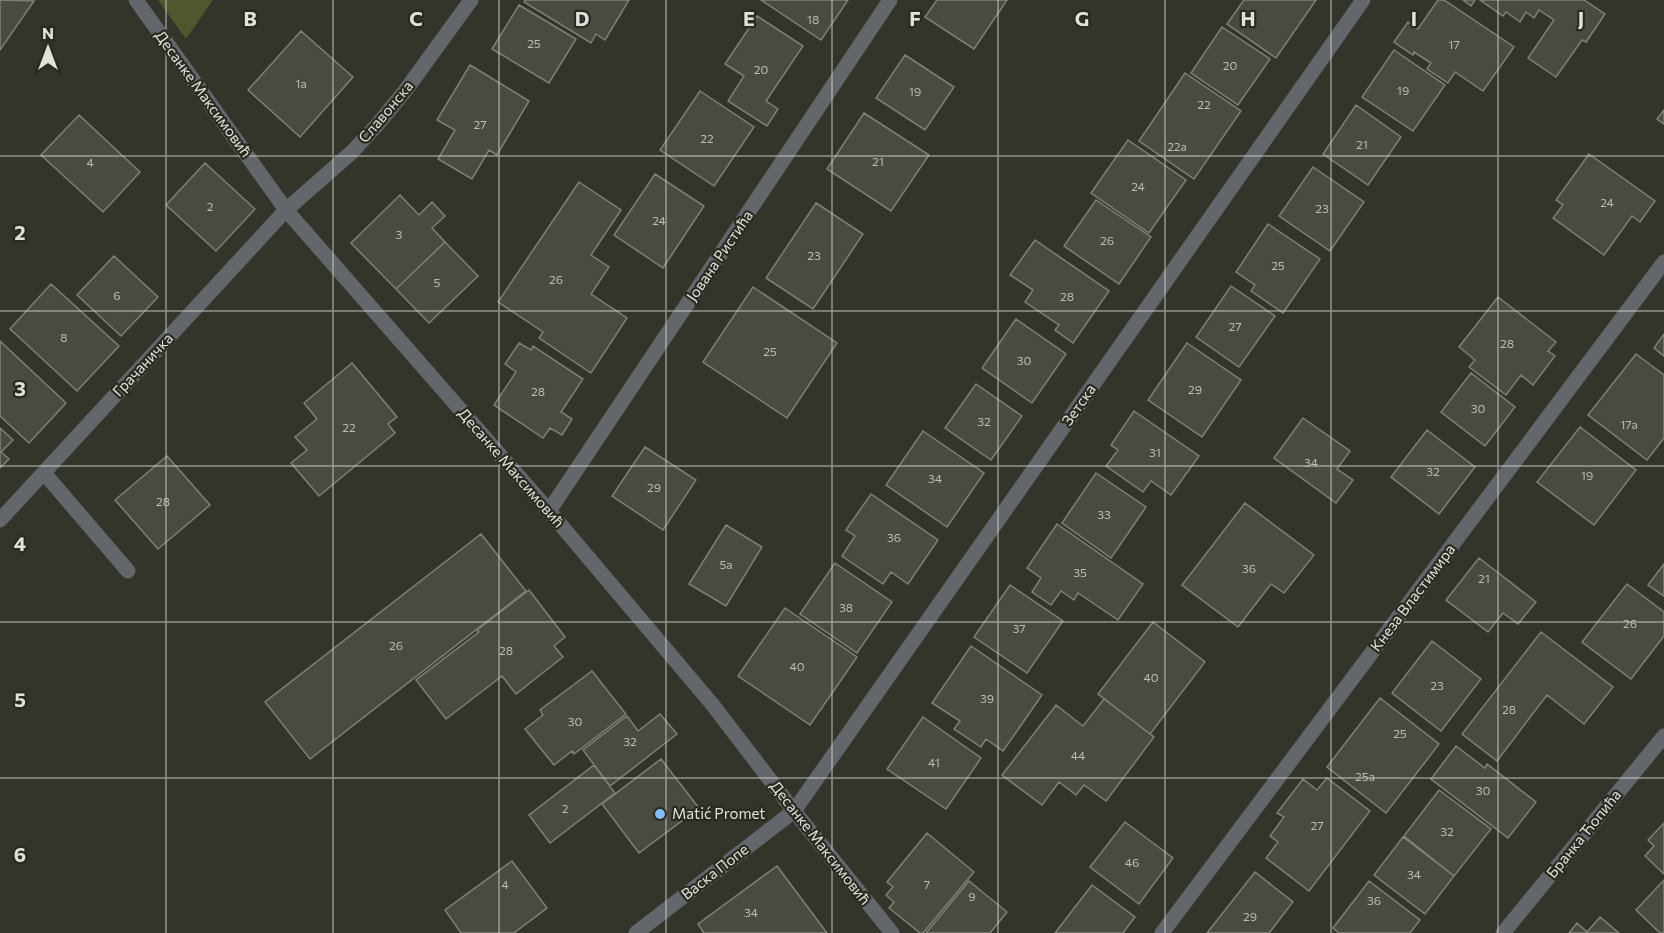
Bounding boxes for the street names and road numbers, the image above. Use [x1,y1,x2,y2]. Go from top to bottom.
street label: Десанке Максимовић [152,27,256,160]
street label: Славонска [354,77,416,146]
street label: Јована Ристића [682,207,756,304]
street label: Грачаничка [108,329,176,400]
street label: Зетска [1057,380,1099,429]
street label: Десанке Максимовић [455,404,569,531]
street label: Кнеза Властимира [1366,540,1458,655]
street label: Десанке Максимовић [767,777,875,908]
street label: Бранка Ћопића [1542,786,1624,881]
street label: Васка Попе [677,839,752,903]

